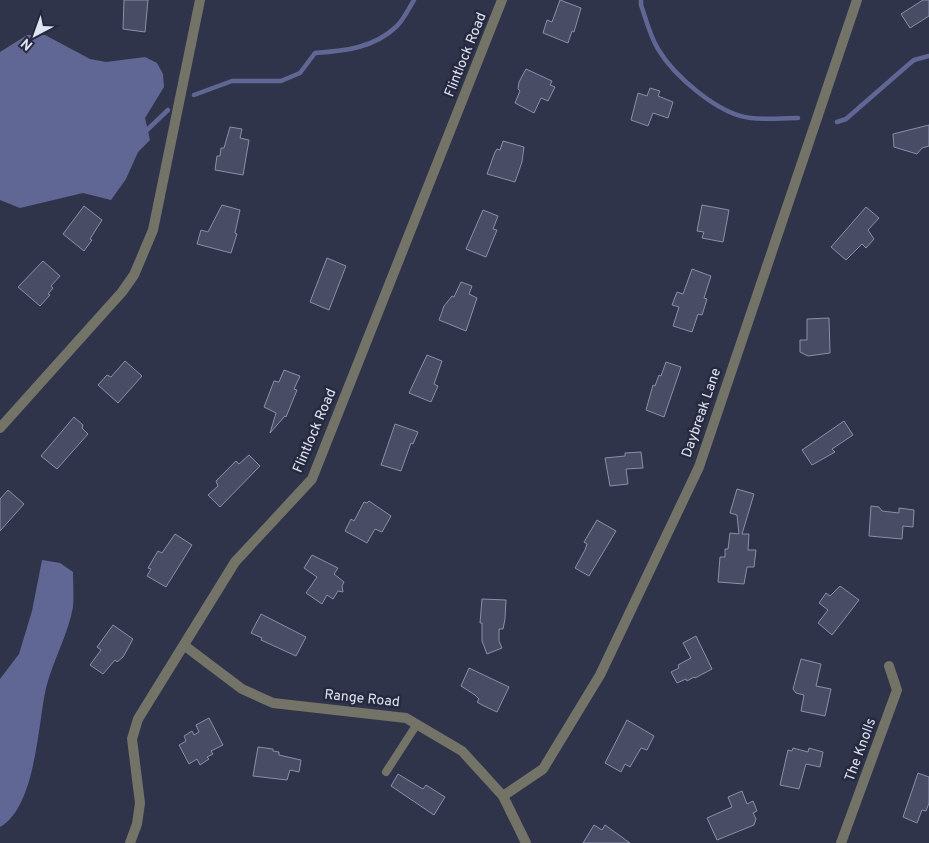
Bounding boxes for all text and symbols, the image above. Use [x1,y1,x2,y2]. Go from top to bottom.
north arrow [10,10,60,60]
street label: Flintlock Road [441,10,491,100]
text: N [18,34,37,53]
street label: Daybreak Lane [679,366,725,460]
street label: Flintlock Road [290,386,340,476]
street label: Range Road [323,687,401,711]
street label: The Knolls [842,716,880,784]

